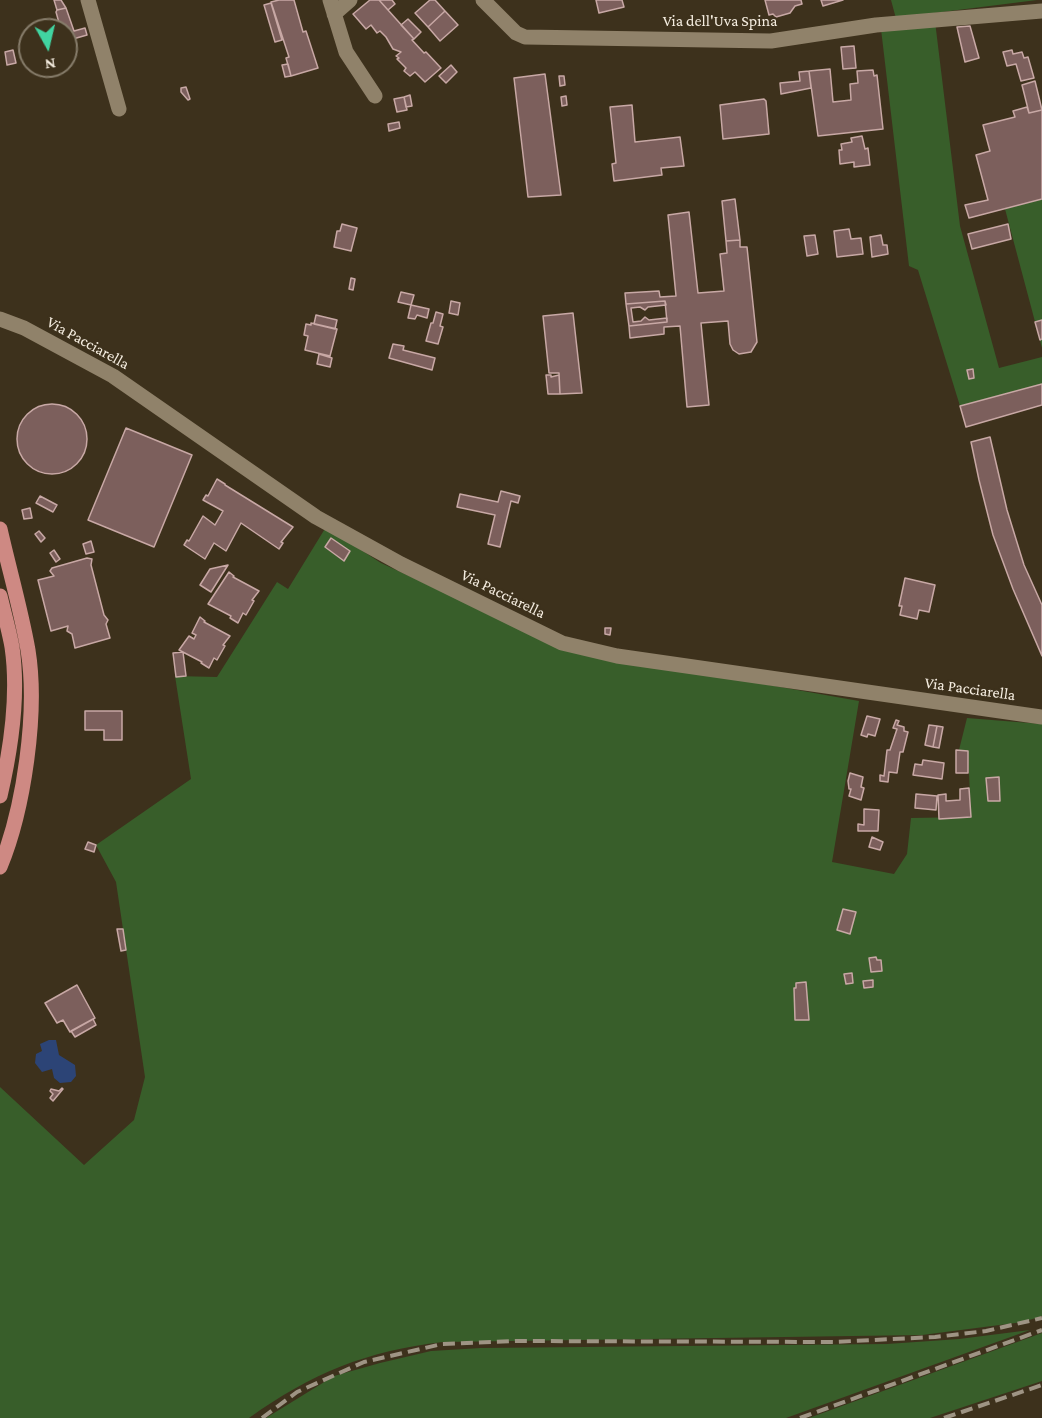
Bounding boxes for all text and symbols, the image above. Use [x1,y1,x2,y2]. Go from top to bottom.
street label: Via dell'Uva Spina [663,11,777,31]
north arrow [18,18,78,78]
text: N [44,55,57,74]
street label: Via Pacciarella [43,312,133,374]
street label: Via Pacciarella [458,565,548,623]
street label: Via Pacciarella [923,673,1017,705]

